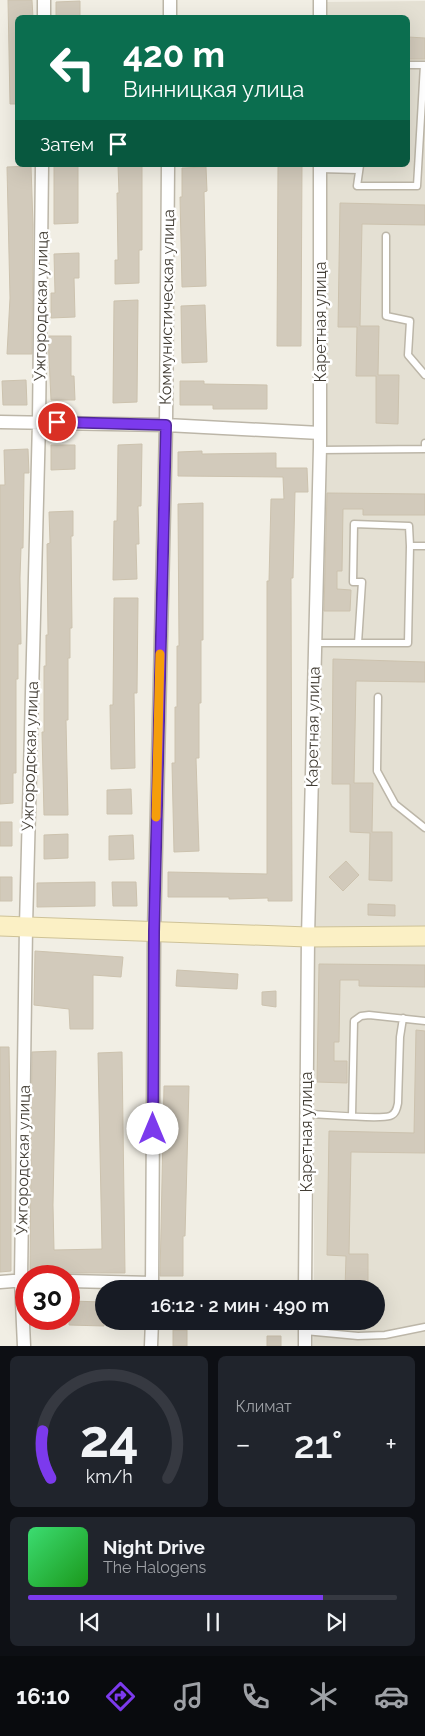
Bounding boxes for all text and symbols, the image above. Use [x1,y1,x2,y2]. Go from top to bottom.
text: 420 m [123,34,225,75]
icon: left [40,35,105,100]
text: Винницкая улица [123,76,304,102]
icon: arrive [104,130,132,158]
text: Затем [40,133,94,155]
street label: Коммунистическая улица [156,209,178,405]
street label: Ужгородская улица [30,231,52,381]
street label: Каретная улица [311,261,330,383]
pin [36,401,78,443]
icon: arrive [43,408,71,436]
street label: Каретная улица [302,666,324,788]
street label: Ужгородская улица [18,681,42,831]
street label: Каретная улица [297,1071,316,1193]
street label: Ужгородская улица [12,1085,34,1235]
position arrow [126,1102,178,1154]
speed limit sign: 30 [15,1265,80,1330]
text: 16:12 · 2 мин · 490 m [151,1294,329,1316]
text: Климат [236,1397,292,1416]
text: 24 [79,1408,138,1469]
text: 21° [294,1422,342,1467]
text: − [236,1428,251,1461]
text: + [385,1428,397,1461]
text: km/h [85,1466,132,1487]
text: Night Drive [103,1536,205,1558]
text: The Halogens [103,1558,206,1577]
icon: previous [76,1608,104,1636]
icon: pause [199,1608,227,1636]
icon: next [322,1608,350,1636]
icon: directions [103,1679,138,1714]
icon: music [171,1679,206,1714]
icon: phone [238,1679,273,1714]
icon: climate [306,1679,341,1714]
icon: car [374,1679,409,1714]
text: 16:10 [16,1683,70,1709]

